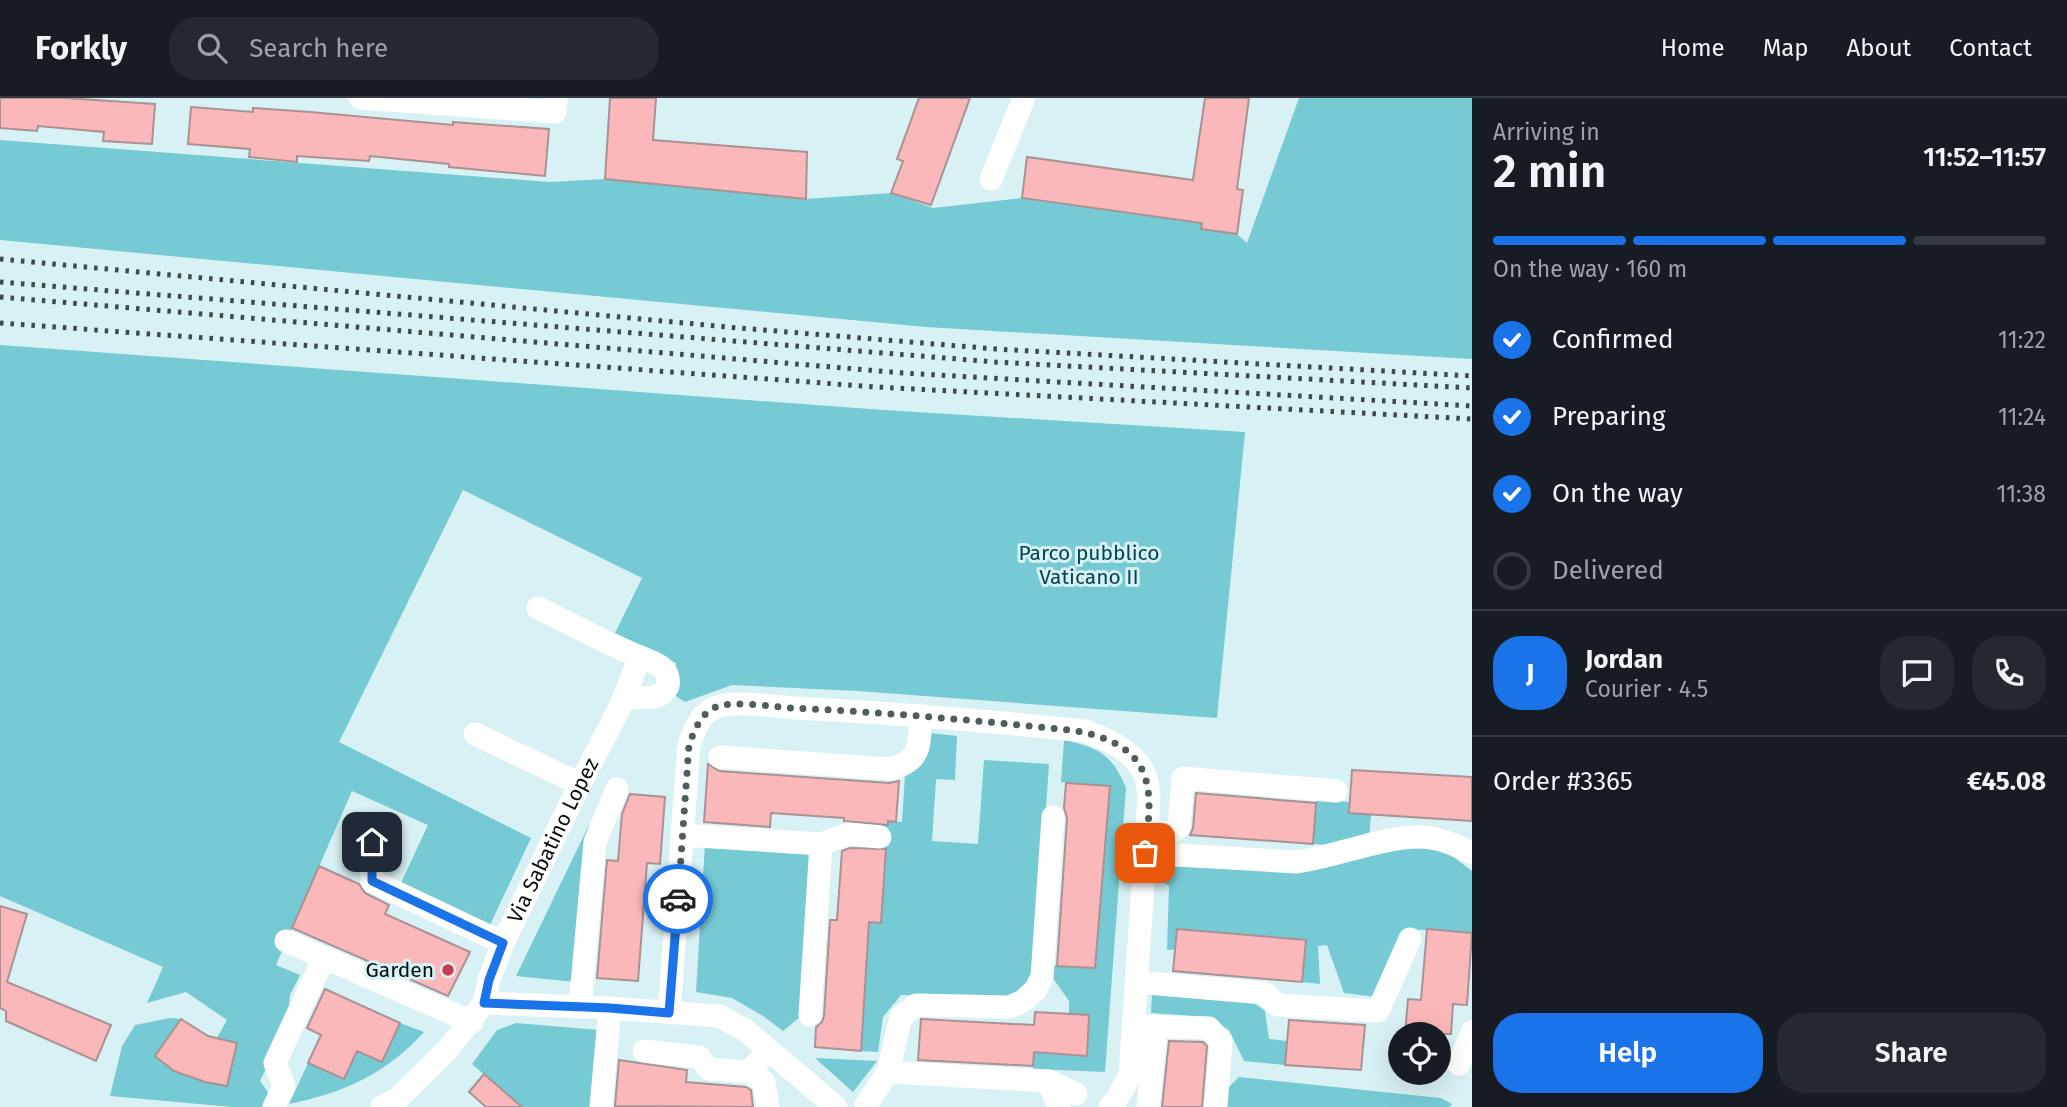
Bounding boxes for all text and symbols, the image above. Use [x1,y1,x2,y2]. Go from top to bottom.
search box [169,17,659,80]
text: Forkly [35,28,127,68]
icon: search [193,29,231,67]
text: Search here [249,33,388,64]
text: Home [1661,34,1725,62]
text: Map [1763,34,1809,62]
text: About [1847,34,1911,62]
text: Contact [1949,34,2032,62]
text: Arriving in [1493,118,1600,146]
text: 11:52–11:57 [1923,142,2046,173]
text: 2 min [1493,144,1606,199]
text: On the way · 160 m [1493,255,1687,283]
icon: check [1493,321,1531,359]
text: Confirmed [1552,324,1673,355]
text: 11:22 [1998,326,2046,354]
icon: check [1493,398,1531,436]
text: Preparing [1552,401,1665,432]
text: 11:24 [1998,403,2046,431]
icon: check [1493,475,1531,513]
text: On the way [1552,478,1683,509]
text: 11:38 [1997,480,2046,508]
park label: Parco pubblico Vaticano II [1019,540,1160,590]
text: Delivered [1552,555,1664,586]
button: chat [1880,636,1954,710]
button: phone [1972,636,2046,710]
text: Jordan [1585,644,1663,675]
text: J [1526,658,1534,689]
text: Courier · 4.5 [1585,675,1708,703]
street label: Via Sabatino Lopez [502,754,604,927]
text: Order #3365 [1493,766,1633,797]
text: €45.08 [1967,766,2046,797]
pin [342,812,402,872]
icon: home [353,823,391,861]
pin [1115,823,1175,883]
icon: bag [1126,834,1164,872]
courier [643,864,713,934]
icon: car [659,880,697,918]
place label: Garden [366,957,434,983]
marker: Garden [440,962,456,978]
button: Help [1493,1013,1763,1093]
button: Share [1777,1013,2046,1093]
map controls [1388,1022,1451,1085]
button: locate [1388,1022,1451,1085]

